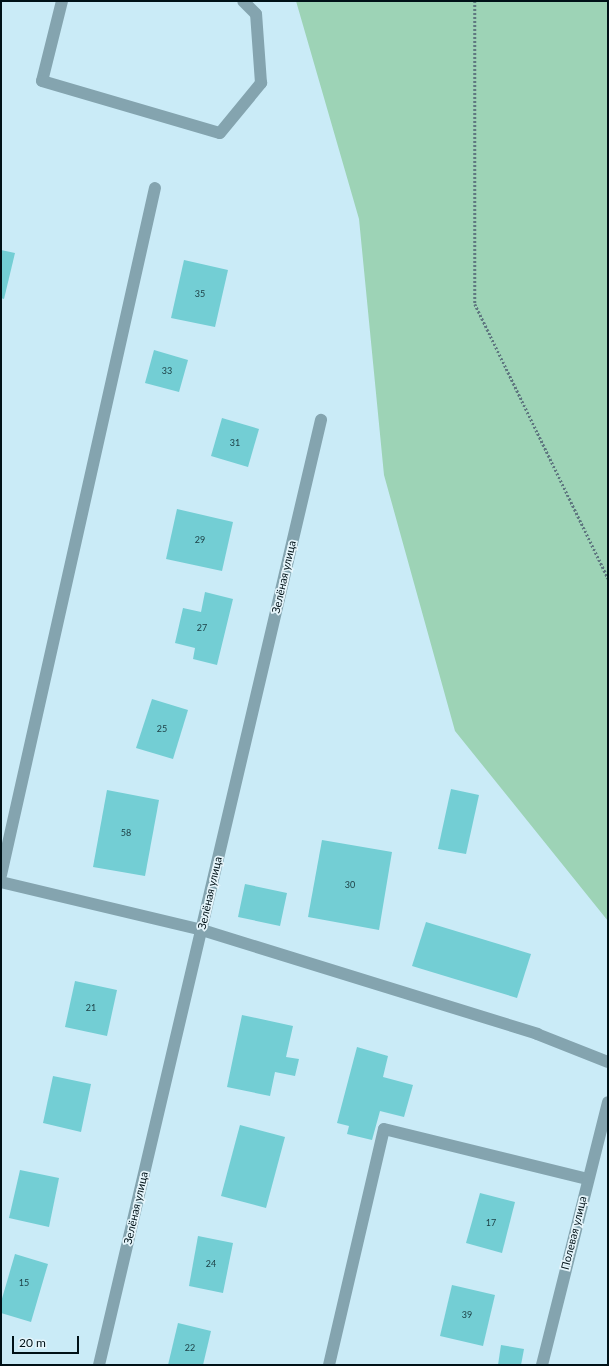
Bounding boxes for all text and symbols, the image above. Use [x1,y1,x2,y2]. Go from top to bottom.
house number: 35 [195,289,205,299]
house number: 33 [162,366,172,376]
house number: 31 [230,438,240,448]
house number: 29 [195,535,205,545]
street label: Зелёная улица [269,539,299,615]
house number: 27 [197,623,207,633]
house number: 25 [157,724,167,734]
house number: 58 [121,828,131,838]
street label: Зелёная улица [195,855,225,931]
house number: 30 [345,880,355,890]
house number: 21 [86,1003,96,1013]
street label: Зелёная улица [121,1170,151,1246]
street label: Полевая улица [558,1195,590,1271]
house number: 17 [486,1218,496,1228]
house number: 24 [206,1259,216,1269]
house number: 15 [19,1278,29,1288]
house number: 39 [462,1310,472,1320]
scale bar [14,1328,81,1354]
text: 20 m [19,1335,46,1350]
house number: 22 [185,1343,195,1353]

